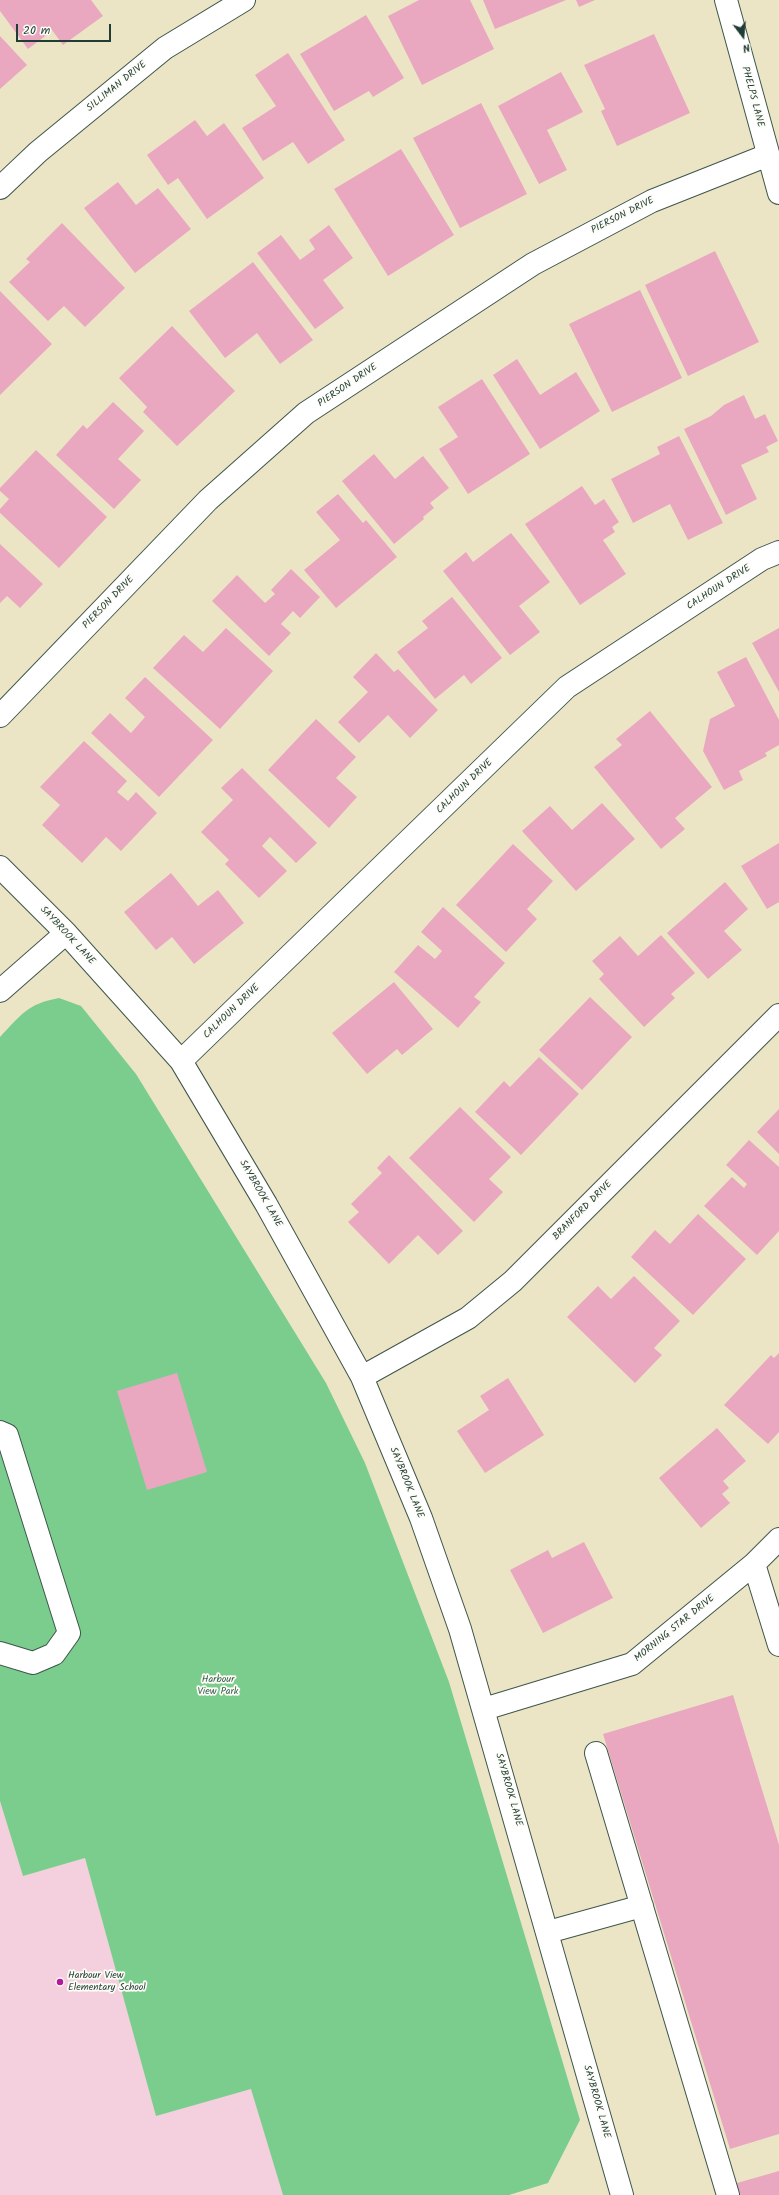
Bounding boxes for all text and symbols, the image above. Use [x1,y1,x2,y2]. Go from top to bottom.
scale bar [18,16,113,42]
north arrow [723,16,763,56]
text: 20 m [23,21,50,40]
text: N [740,38,752,57]
street label: SILLIMAN DRIVE [85,59,149,115]
street label: PHELPS LANE [738,65,766,129]
street label: PIERSON DRIVE [590,195,656,237]
street label: PIERSON DRIVE [316,362,380,410]
street label: CALHOUN DRIVE [685,563,753,613]
street label: PIERSON DRIVE [81,574,137,632]
street label: CALHOUN DRIVE [434,757,496,817]
street label: SAYBROOK LANE [37,904,97,968]
street label: CALHOUN DRIVE [201,982,263,1042]
street label: SAYBROOK LANE [236,1158,284,1230]
street label: BRANFORD DRIVE [551,1179,615,1243]
street label: SAYBROOK LANE [386,1446,426,1520]
street label: MORNING STAR DRIVE [632,1593,718,1665]
park label: Harbour View Park [197,1674,239,1698]
street label: SAYBROOK LANE [492,1752,524,1828]
place label: Harbour View Elementary School [68,1970,146,1994]
marker: Harbour View Elementary School [55,1977,65,1987]
street label: SAYBROOK LANE [580,2064,612,2140]

